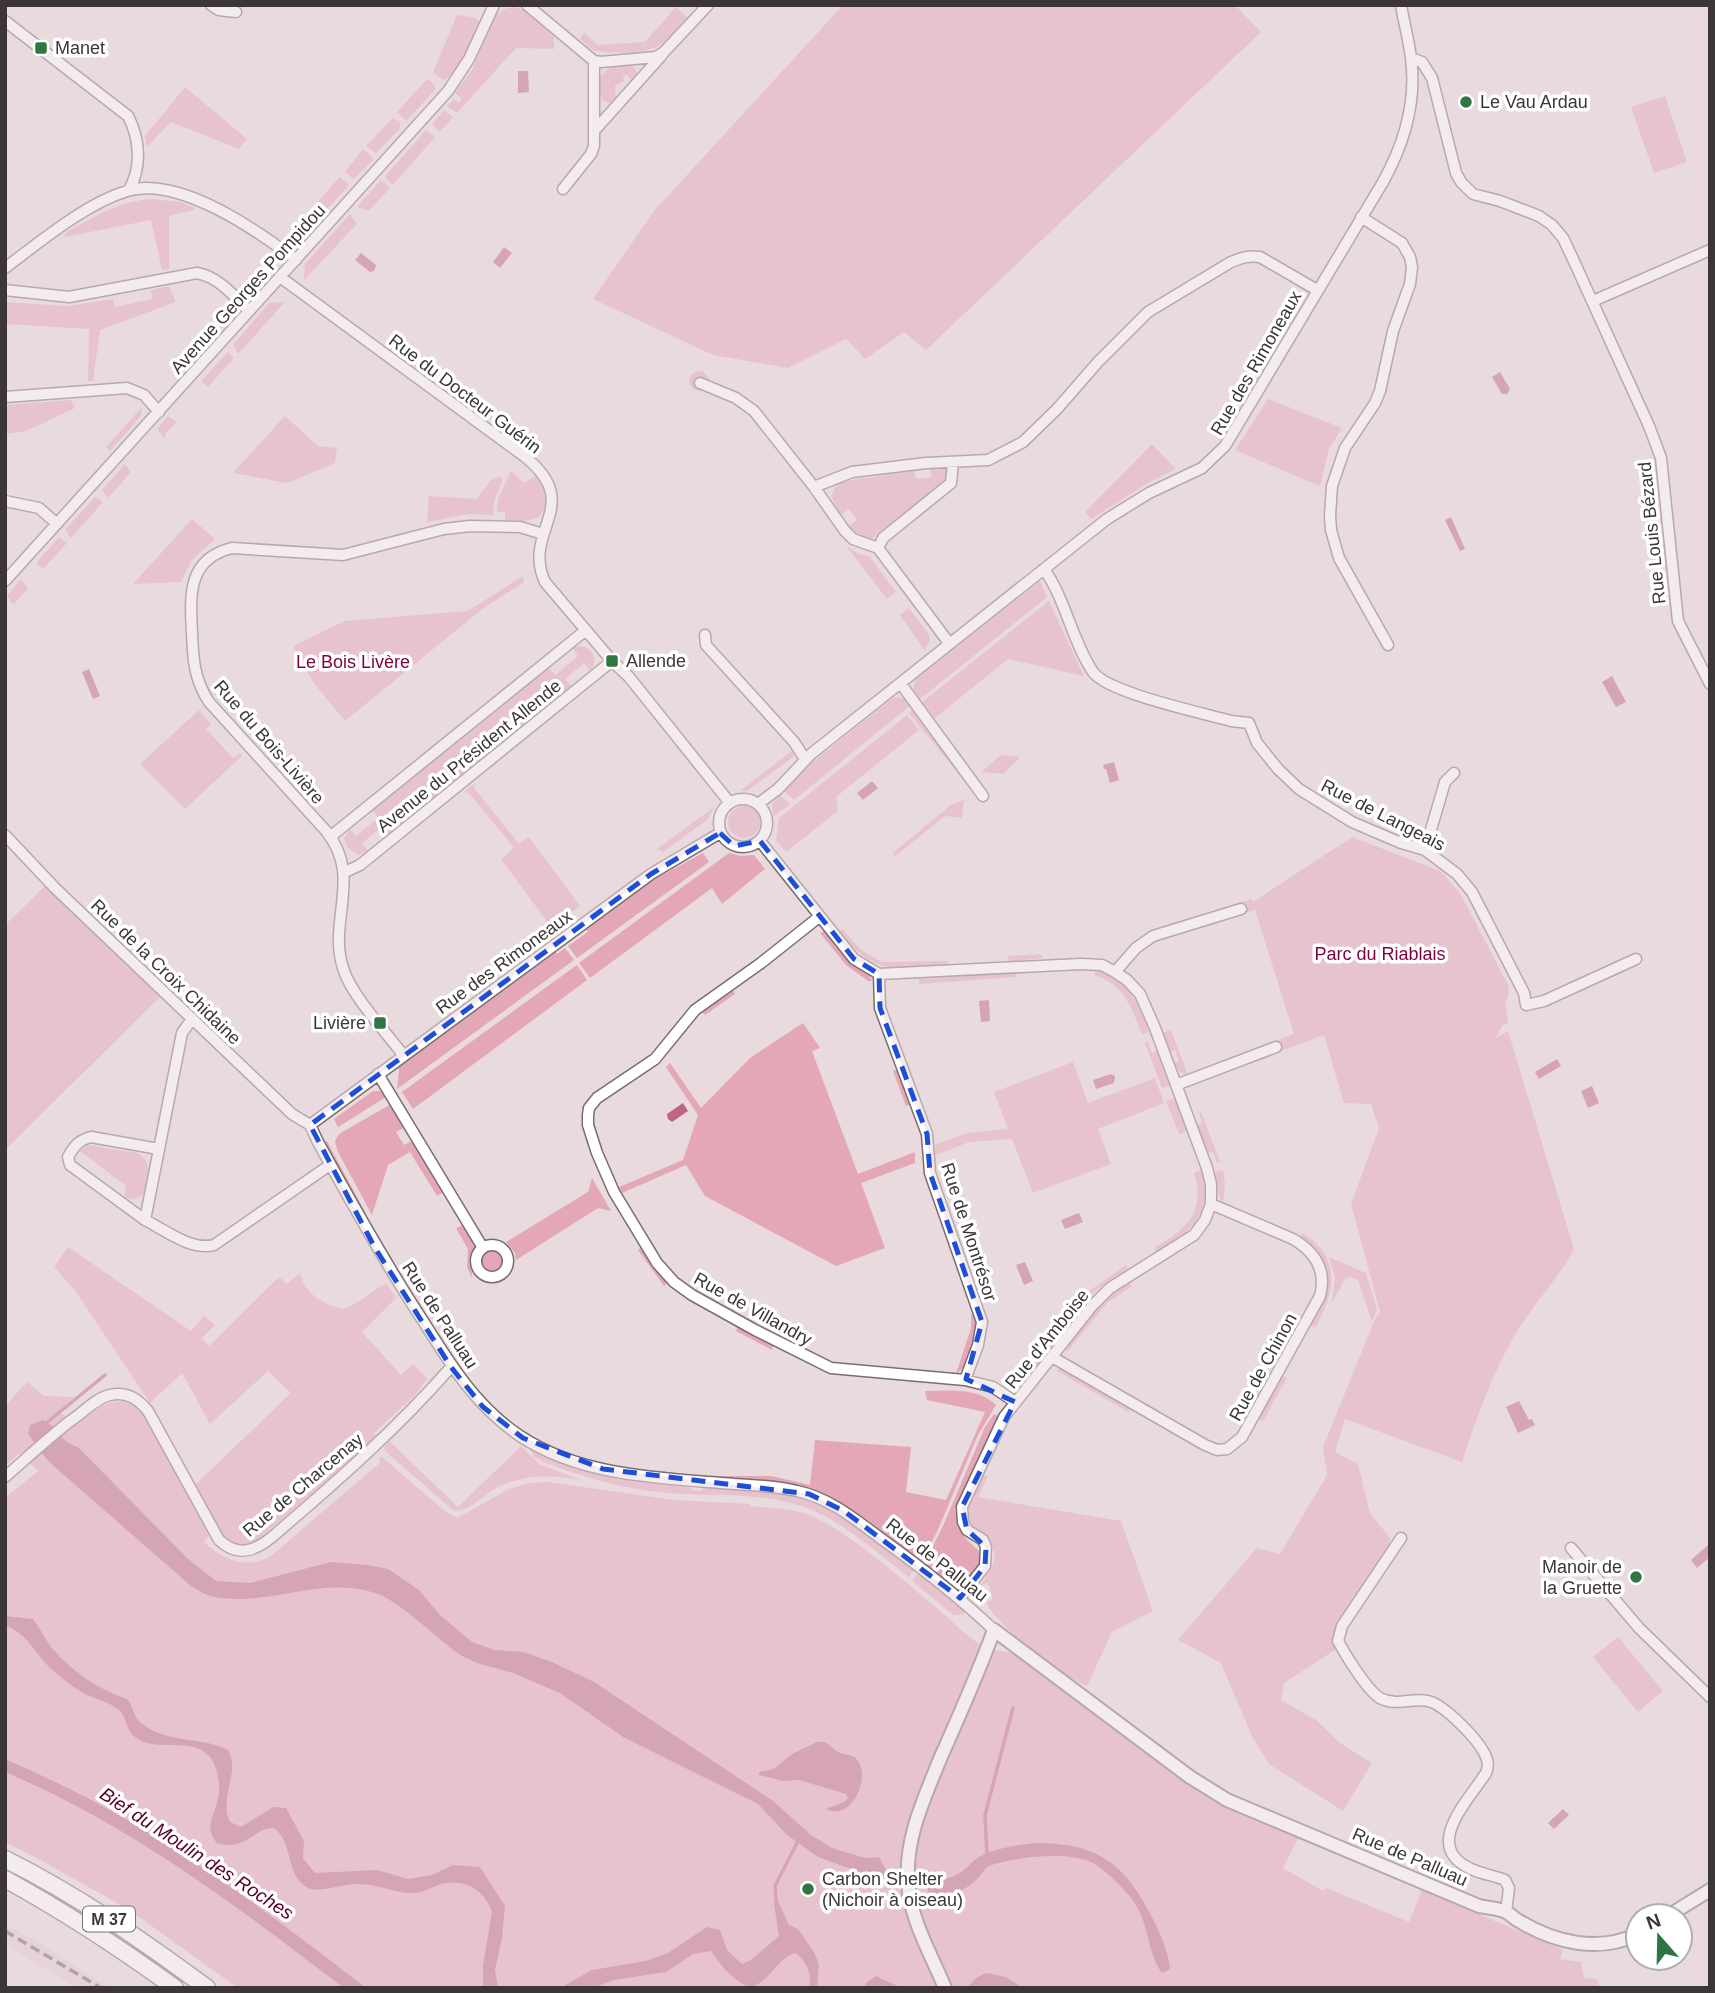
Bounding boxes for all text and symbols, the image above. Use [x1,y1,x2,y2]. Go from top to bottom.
place label: Manet [55,38,105,58]
marker: Manet [33,40,49,56]
place label: Le Vau Ardau [1480,92,1588,112]
marker: Le Vau Ardau [1458,94,1474,110]
street label: Avenue Georges Pompidou [167,200,329,378]
street label: Rue des Rimoneaux [1207,287,1305,439]
street label: Rue du Docteur Guérin [385,330,545,458]
street label: Rue Louis Bézard [1635,461,1669,605]
place label: Allende [626,651,686,671]
park label: Le Bois Livère [296,652,410,672]
marker: Allende [604,653,620,669]
street label: Rue du Bois-Livière [210,676,328,808]
street label: Avenue du Président Allende [373,676,565,836]
street label: Rue de Langeais [1318,775,1448,855]
street label: Rue de la Croix Chidaine [87,895,245,1049]
street label: Rue des Rimoneaux [432,906,576,1018]
park label: Parc du Riablais [1314,944,1446,964]
place label: Livière [313,1013,366,1033]
marker: Livière [372,1015,388,1031]
street label: Rue de Montrésor [937,1160,1001,1304]
street label: Rue de Palluau [398,1258,482,1372]
street label: Rue de Villandry [691,1268,815,1350]
street label: Rue d'Amboise [1001,1285,1093,1393]
street label: Rue de Chinon [1225,1310,1301,1424]
street label: Rue de Charcenay [239,1429,367,1541]
street label: Rue de Palluau [882,1514,992,1606]
place label: Manoir de la Gruette [1542,1557,1622,1598]
marker: Manoir de la Gruette [1628,1569,1644,1585]
water label: Bief du Moulin des Roches [96,1783,298,1924]
street label: Rue de Palluau [1349,1824,1471,1890]
place label: Carbon Shelter (Nichoir à oiseau) [822,1869,963,1910]
marker: Carbon Shelter (Nichoir à oiseau) [800,1881,816,1897]
north arrow [1624,1902,1694,1972]
road number: M 37 [83,1907,135,1932]
text: N [1643,1909,1663,1934]

